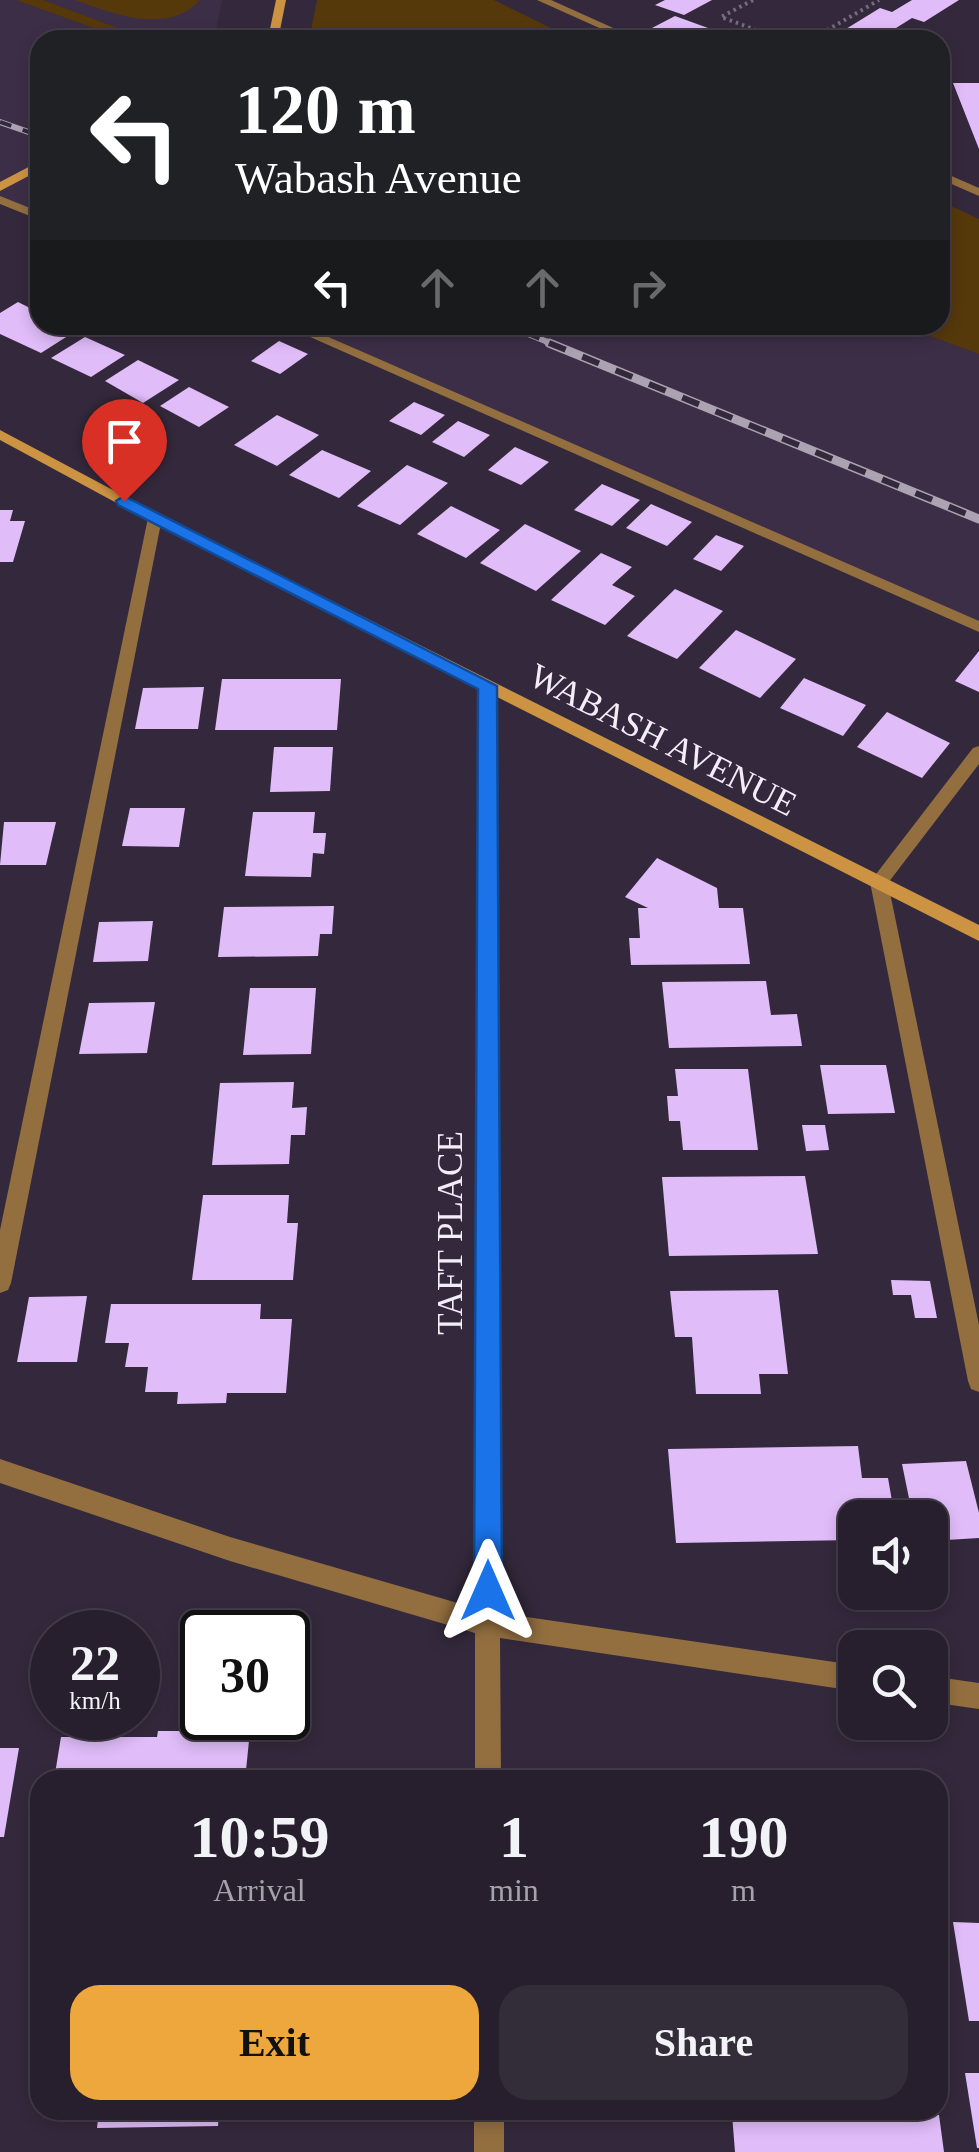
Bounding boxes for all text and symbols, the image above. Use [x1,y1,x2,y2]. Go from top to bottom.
icon: left [70,70,200,200]
text: 120 m [235,71,416,148]
text: Wabash Avenue [235,153,522,203]
icon: left [305,260,360,315]
icon: ahead [410,260,465,315]
icon: ahead [515,260,570,315]
icon: right [620,260,675,315]
pin [82,399,167,502]
icon: arrive [97,414,152,469]
street label: WABASH AVENUE [523,656,803,824]
street label: TAFT PLACE [431,1131,470,1335]
map controls [838,1500,948,1740]
button: sound [838,1500,948,1610]
position arrow [436,1539,540,1643]
speed limit sign: 30 [180,1610,310,1740]
button: search [838,1630,948,1740]
text: 22 [70,1635,120,1691]
text: km/h [69,1687,121,1714]
text: 10:59 [190,1804,330,1870]
text: 1 [499,1804,529,1870]
text: 190 [698,1804,788,1870]
text: Arrival [213,1872,306,1908]
text: min [489,1872,539,1908]
text: m [731,1872,756,1908]
button: Exit [70,1985,479,2100]
button: Share [499,1985,908,2100]

